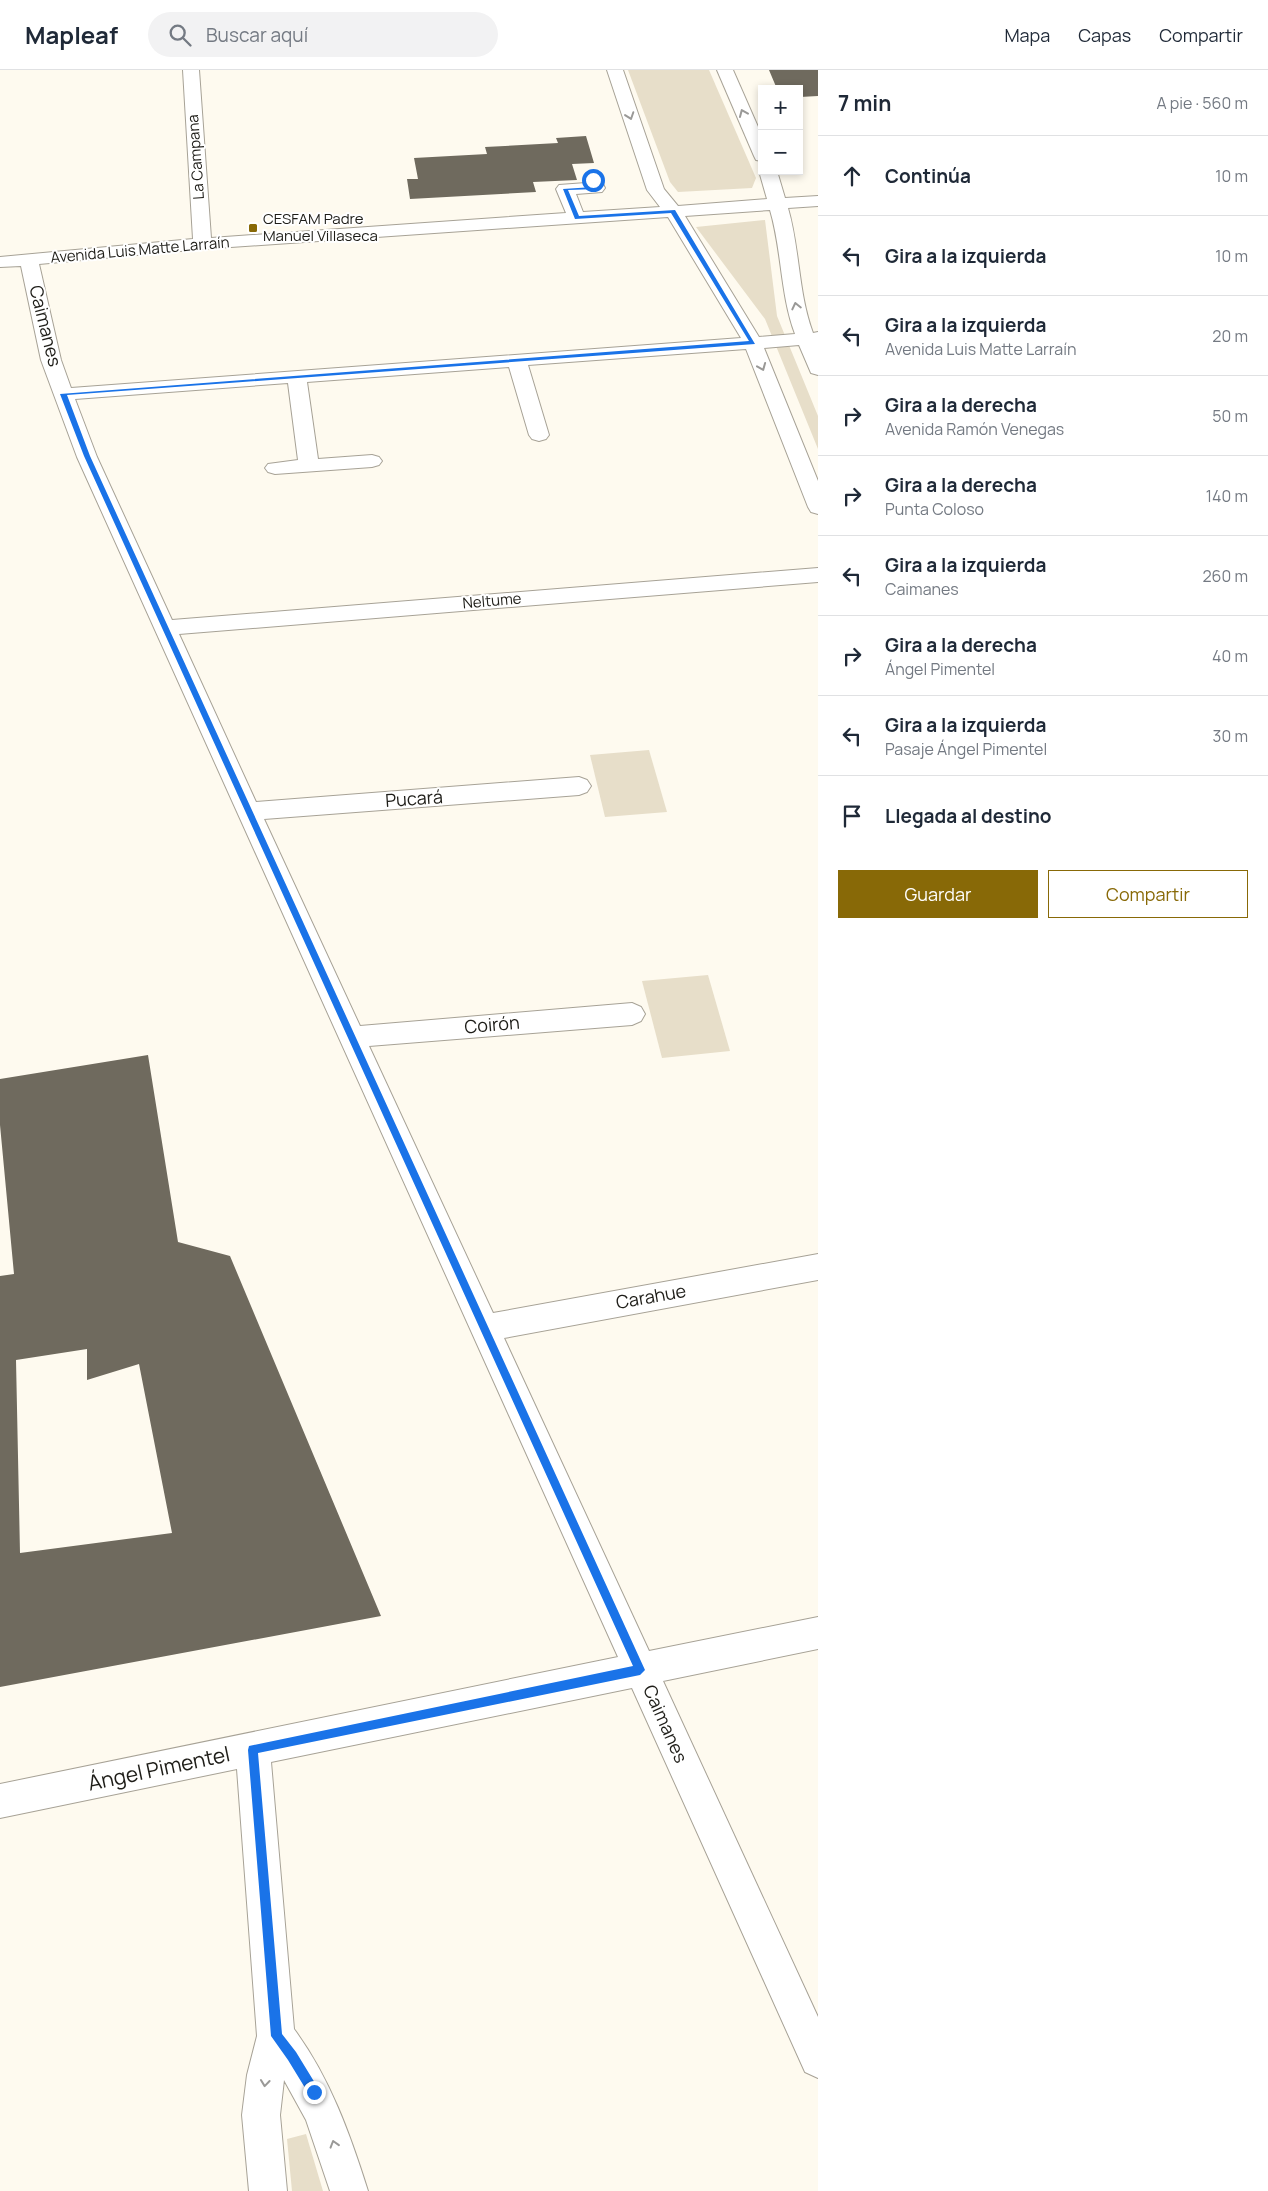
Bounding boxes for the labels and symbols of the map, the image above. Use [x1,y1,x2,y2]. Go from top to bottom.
one-way arrow [739,109,750,118]
one-way arrow [625,111,635,120]
street label: La Campana [182,114,209,200]
route start [582,169,605,192]
place label: CESFAM Padre Manuel Villaseca [263,208,378,246]
marker: CESFAM Padre Manuel Villaseca [247,222,259,234]
street label: Avenida Luis Matte Larraín [50,231,230,268]
street label: Caimanes [24,283,68,369]
one-way arrow [791,302,802,311]
one-way arrow [756,362,767,371]
street label: Neltume [462,587,522,614]
street label: Pucará [384,784,444,812]
street label: Coirón [463,1010,521,1038]
street label: Carahue [614,1278,688,1314]
street label: Caimanes [638,1681,694,1766]
street label: Ángel Pimentel [85,1739,232,1797]
one-way arrow [260,2079,271,2087]
route end [303,2081,326,2104]
one-way arrow [330,2141,340,2149]

